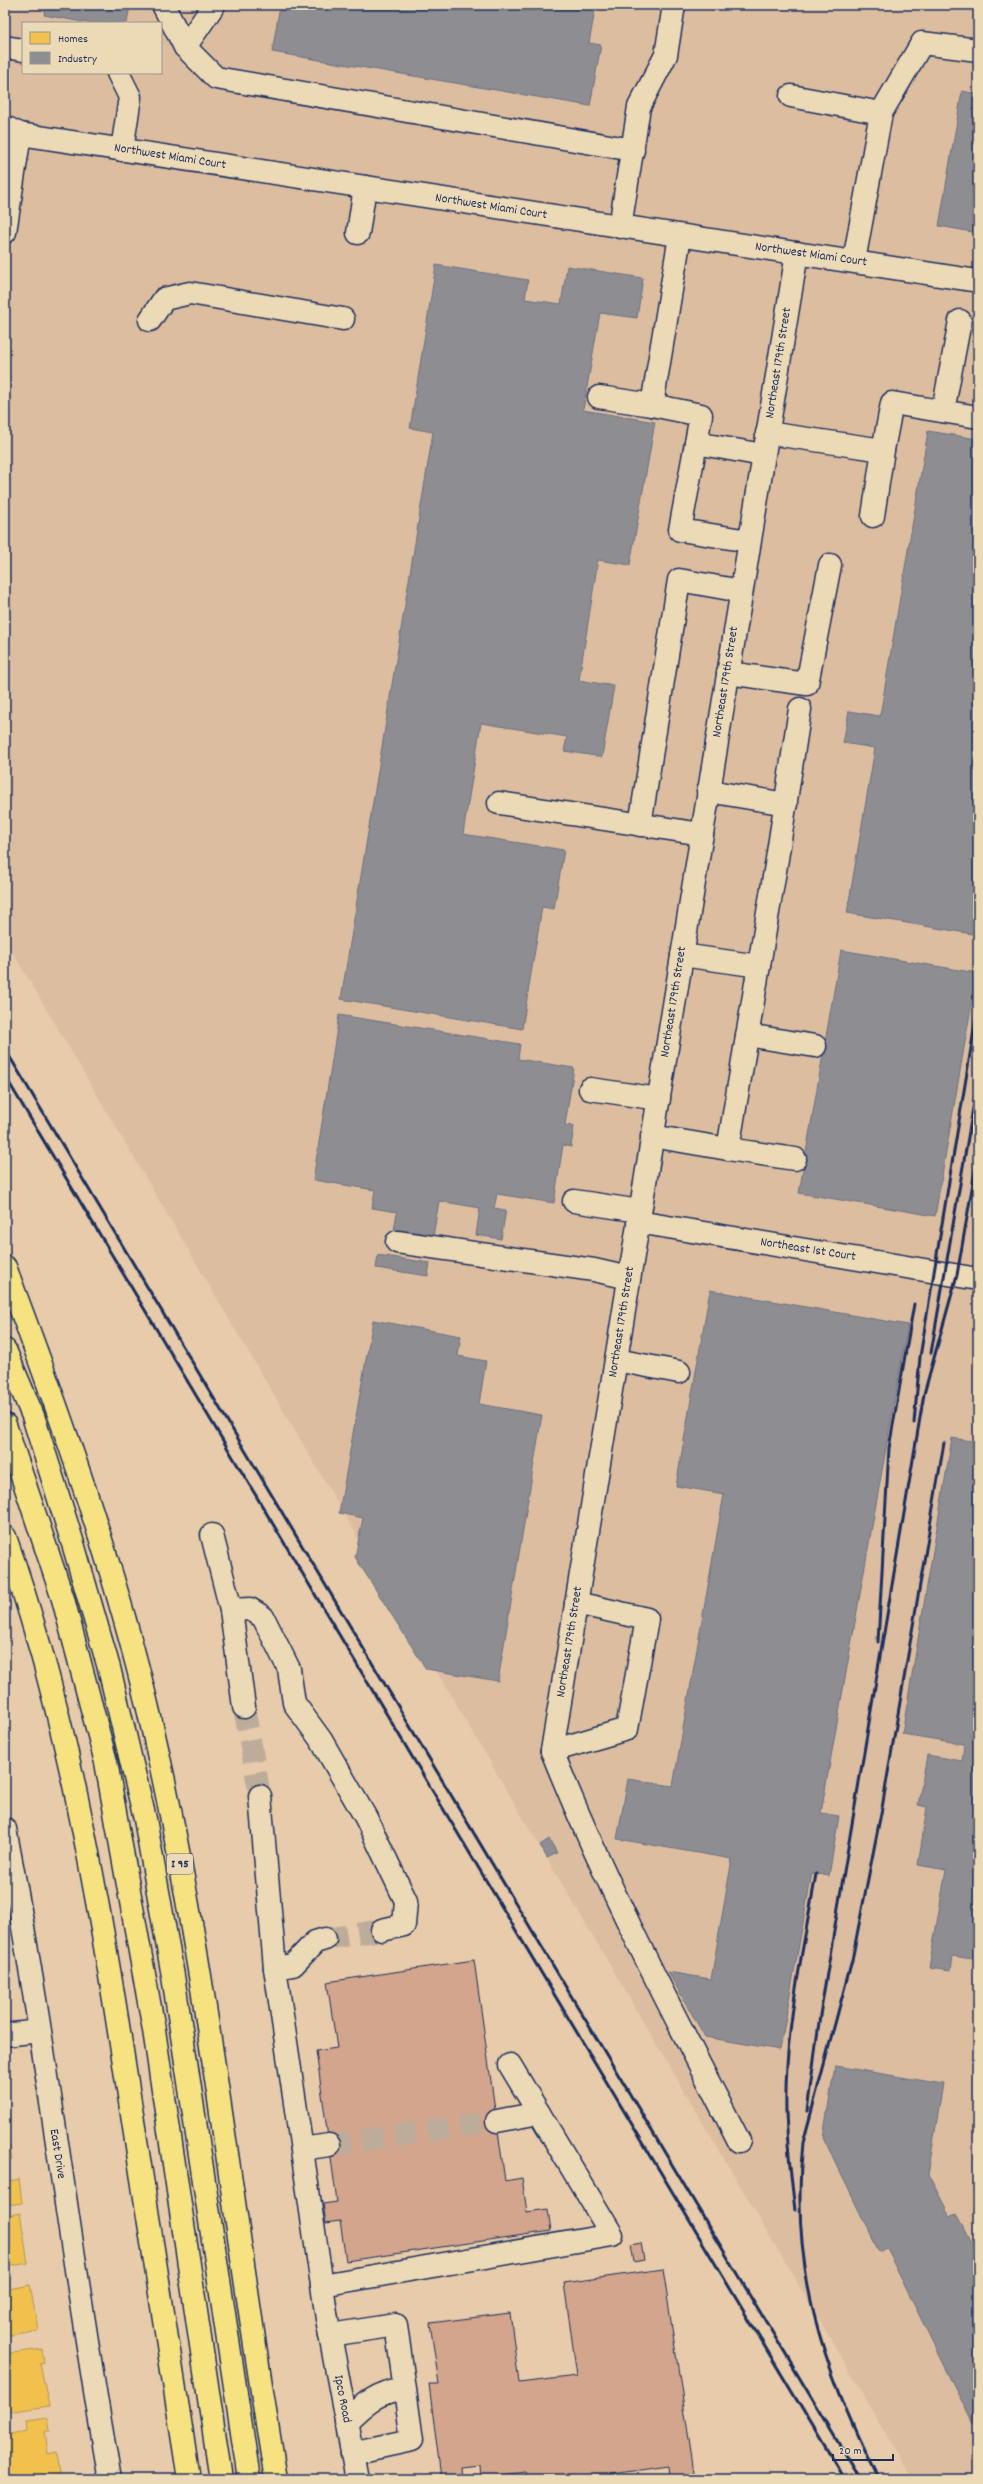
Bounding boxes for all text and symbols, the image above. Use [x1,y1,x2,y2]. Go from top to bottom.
legend [22,22,162,74]
text: Homes [58,31,88,48]
text: Industry [58,51,98,68]
street label: Northwest Miami Court [113,139,227,175]
street label: Northwest Miami Court [434,189,548,225]
street label: Northwest Miami Court [754,238,868,272]
street label: Northeast 179th Street [761,306,797,420]
street label: Northeast 179th Street [708,625,744,739]
street label: Northeast 179th Street [656,945,692,1059]
street label: Northeast 1st Court [759,1233,857,1267]
street label: Northeast 179th Street [604,1265,640,1379]
street label: Northeast 179th Street [552,1585,588,1699]
road number: I 95 [167,1854,193,1874]
street label: East Drive [44,2128,70,2181]
street label: Ipco Road [328,2373,356,2425]
scale bar [833,2436,893,2462]
text: 20 m [839,2443,862,2460]

